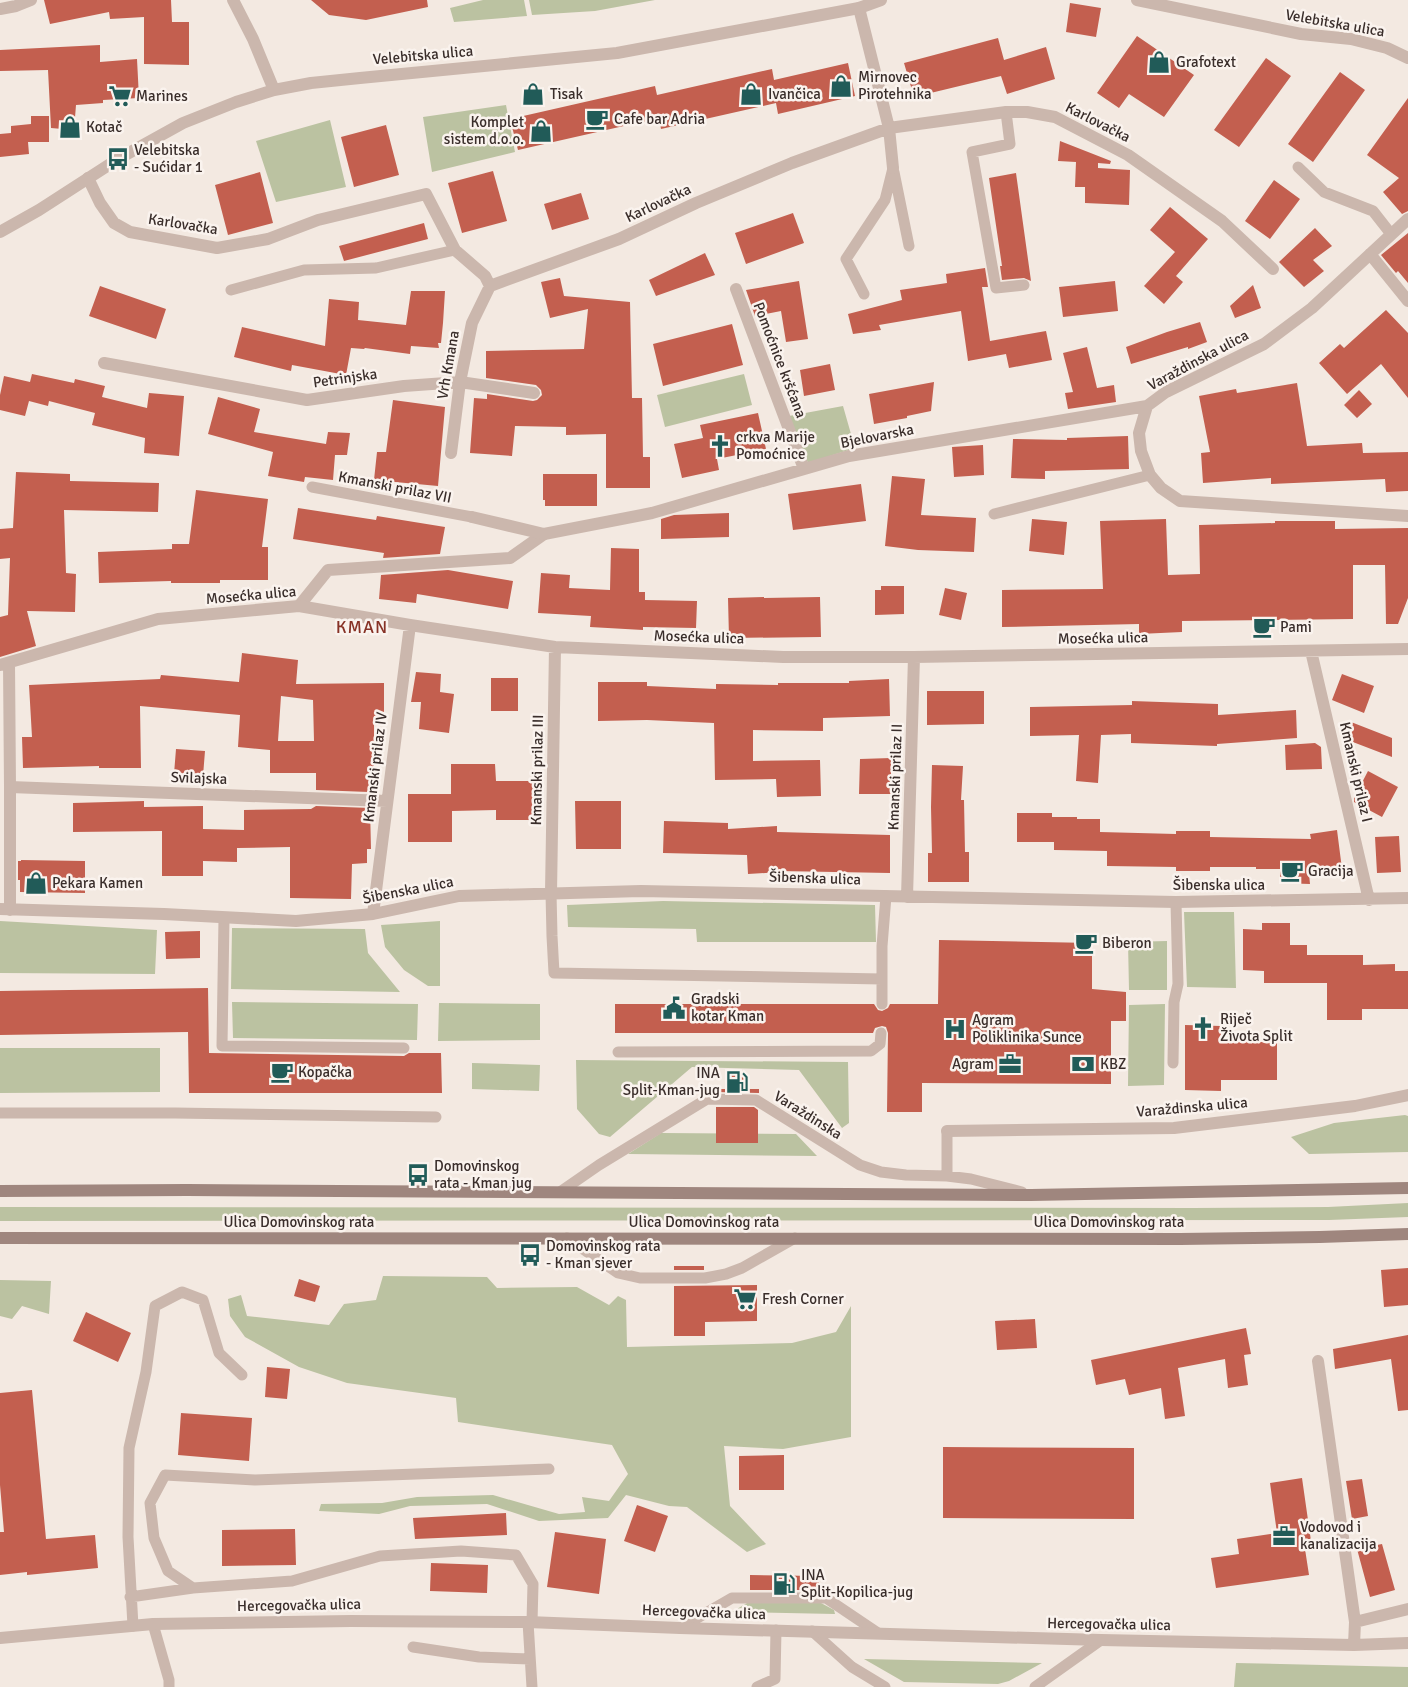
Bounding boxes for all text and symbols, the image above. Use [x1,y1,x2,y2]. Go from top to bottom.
street label: Velebitska ulica [1284,5,1386,41]
street label: Velebitska ulica [372,42,474,68]
shop icon: Grafotext [1146,49,1172,75]
place label: Grafotext [1176,53,1236,71]
place label: Mirnovec Pirotehnika [858,68,932,103]
shop icon: Mirnovec Pirotehnika [828,73,854,99]
shop icon: Tisak [520,81,546,107]
shop icon: Ivančica [738,81,764,107]
supermarket icon: Marines [107,83,133,109]
place label: Tisak [550,85,584,103]
place label: Ivančica [768,85,821,103]
place label: Marines [136,87,188,105]
street label: Karlovačka [1062,98,1134,146]
cafe icon: Cafe bar Adria [584,106,610,132]
place label: Cafe bar Adria [614,110,705,128]
place label: Komplet sistem d.o.o. [444,113,524,148]
shop icon: Kotač [57,114,83,140]
place label: Kotač [86,118,122,136]
shop icon: Komplet sistem d.o.o. [528,118,554,144]
place label: Velebitska - Sućidar 1 [134,141,203,176]
bus stop icon: Velebitska - Sućidar 1 [105,146,131,172]
street label: Karlovačka [622,180,694,226]
street label: Karlovačka [147,210,219,238]
street label: Pomoćnice kršćana [750,299,810,421]
street label: Varaždinska ulica [1144,326,1252,394]
street label: Vrh Kmana [433,329,463,401]
street label: Petrinjska [312,365,378,391]
street label: Bjelovarska [839,420,915,452]
place label: crkva Marije Pomoćnice [736,428,815,463]
church icon: crkva Marije Pomoćnice [707,433,733,459]
street label: Kmanski prilaz VII [337,467,453,507]
street label: Mosećka ulica [205,582,297,608]
cafe icon: Pami [1251,614,1277,640]
district label: KMAN [336,616,388,638]
place label: Pami [1280,618,1312,636]
street label: Mosećka ulica [653,626,745,648]
street label: Mosećka ulica [1057,628,1149,648]
street label: Kmanski prilaz IV [359,711,391,823]
street label: Kmanski prilaz III [527,714,547,826]
street label: Kmanski prilaz I [1336,720,1376,824]
street label: Kmanski prilaz II [884,723,906,831]
street label: Svilajska [170,768,228,788]
cafe icon: Gracija [1279,858,1305,884]
place label: Gracija [1308,862,1354,880]
street label: Šibenska ulica [769,866,861,889]
shop icon: Pekara Kamen [23,870,49,896]
street label: Šibenska ulica [361,871,455,908]
place label: Pekara Kamen [52,874,143,892]
street label: Šibenska ulica [1173,875,1265,894]
cafe icon: Biberon [1073,930,1099,956]
place label: Biberon [1102,934,1152,952]
place label: Gradski kotar Kman [691,990,764,1025]
public building icon: Gradski kotar Kman [661,995,687,1021]
place label: Riječ Života Split [1220,1010,1293,1045]
place label: Agram Poliklinika Sunce [972,1011,1082,1046]
church icon: Riječ Života Split [1190,1015,1216,1041]
hospital icon: Agram Poliklinika Sunce [942,1016,968,1042]
office icon: Agram [997,1051,1023,1077]
bank icon: KBZ [1070,1051,1096,1077]
place label: Agram [952,1055,994,1073]
place label: KBZ [1100,1055,1126,1073]
cafe icon: Kopačka [269,1059,295,1085]
place label: Kopačka [298,1063,352,1081]
place label: INA Split-Kman-jug [623,1064,720,1099]
fuel station icon: INA Split-Kman-jug [724,1069,750,1095]
street label: Varaždinska [771,1087,845,1143]
street label: Varaždinska ulica [1136,1093,1248,1121]
place label: Domovinskog rata - Kman jug [434,1157,532,1192]
bus stop icon: Domovinskog rata - Kman jug [405,1162,431,1188]
street label: Ulica Domovinskog rata [224,1213,374,1231]
street label: Ulica Domovinskog rata [629,1213,779,1231]
street label: Ulica Domovinskog rata [1034,1213,1184,1231]
place label: Domovinskog rata - Kman sjever [546,1237,661,1272]
bus stop icon: Domovinskog rata - Kman sjever [517,1242,543,1268]
supermarket icon: Fresh Corner [732,1286,758,1312]
place label: Fresh Corner [762,1290,844,1308]
place label: Vodovod i kanalizacija [1300,1518,1377,1553]
office icon: Vodovod i kanalizacija [1271,1523,1297,1549]
place label: INA Split-Kopilica-jug [801,1566,913,1601]
fuel station icon: INA Split-Kopilica-jug [771,1571,797,1597]
street label: Hercegovačka ulica [237,1595,361,1615]
street label: Hercegovačka ulica [642,1601,766,1623]
street label: Hercegovačka ulica [1047,1614,1171,1634]

